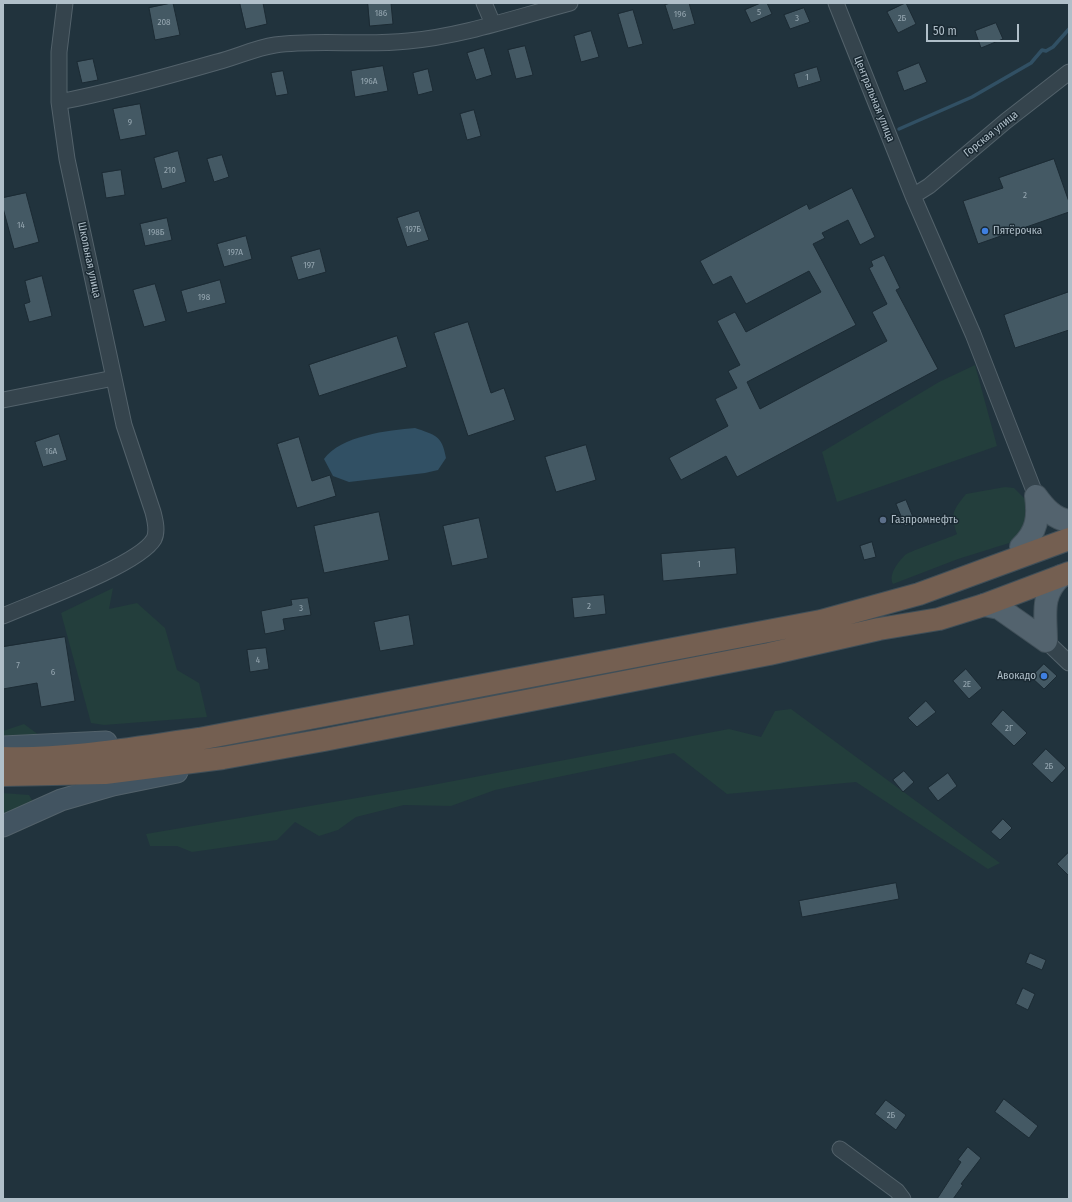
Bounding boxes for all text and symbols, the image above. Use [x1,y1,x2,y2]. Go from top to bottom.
house number: 5 [757,7,761,17]
house number: 186 [375,8,387,18]
house number: 196 [674,9,686,19]
house number: 3 [795,13,799,23]
house number: 2Б [898,13,906,23]
scale bar [928,16,1021,42]
house number: 208 [157,17,171,27]
text: 50 m [933,24,957,38]
street label: Центральная улица [851,54,897,144]
house number: 1 [805,72,809,82]
house number: 196А [360,76,378,86]
street label: Горская улица [961,108,1021,160]
house number: 9 [128,117,132,127]
house number: 210 [164,165,176,175]
house number: 2 [1023,190,1027,200]
house number: 14 [17,220,25,230]
street label: Школьная улица [74,221,104,299]
house number: 197Б [405,224,421,234]
place label: Пятёрочка [993,224,1042,238]
marker: Пятёрочка [980,226,990,236]
house number: 198Б [147,227,165,237]
house number: 197А [227,247,243,257]
house number: 197 [303,260,315,270]
house number: 198 [198,292,210,302]
house number: 16А [45,446,57,456]
place label: Газпромнефть [891,513,958,527]
marker: Газпромнефть [878,515,888,525]
house number: 1 [697,559,701,569]
house number: 2 [587,601,591,611]
house number: 3 [299,603,303,613]
house number: 4 [256,655,260,665]
house number: 7 [16,660,20,670]
house number: 6 [51,667,55,677]
place label: Авокадо [997,669,1036,683]
marker: Авокадо [1039,671,1049,681]
house number: 2Е [963,679,971,689]
house number: 2Г [1005,723,1013,733]
house number: 2Б [1045,761,1053,771]
house number: 2Б [887,1110,895,1120]

